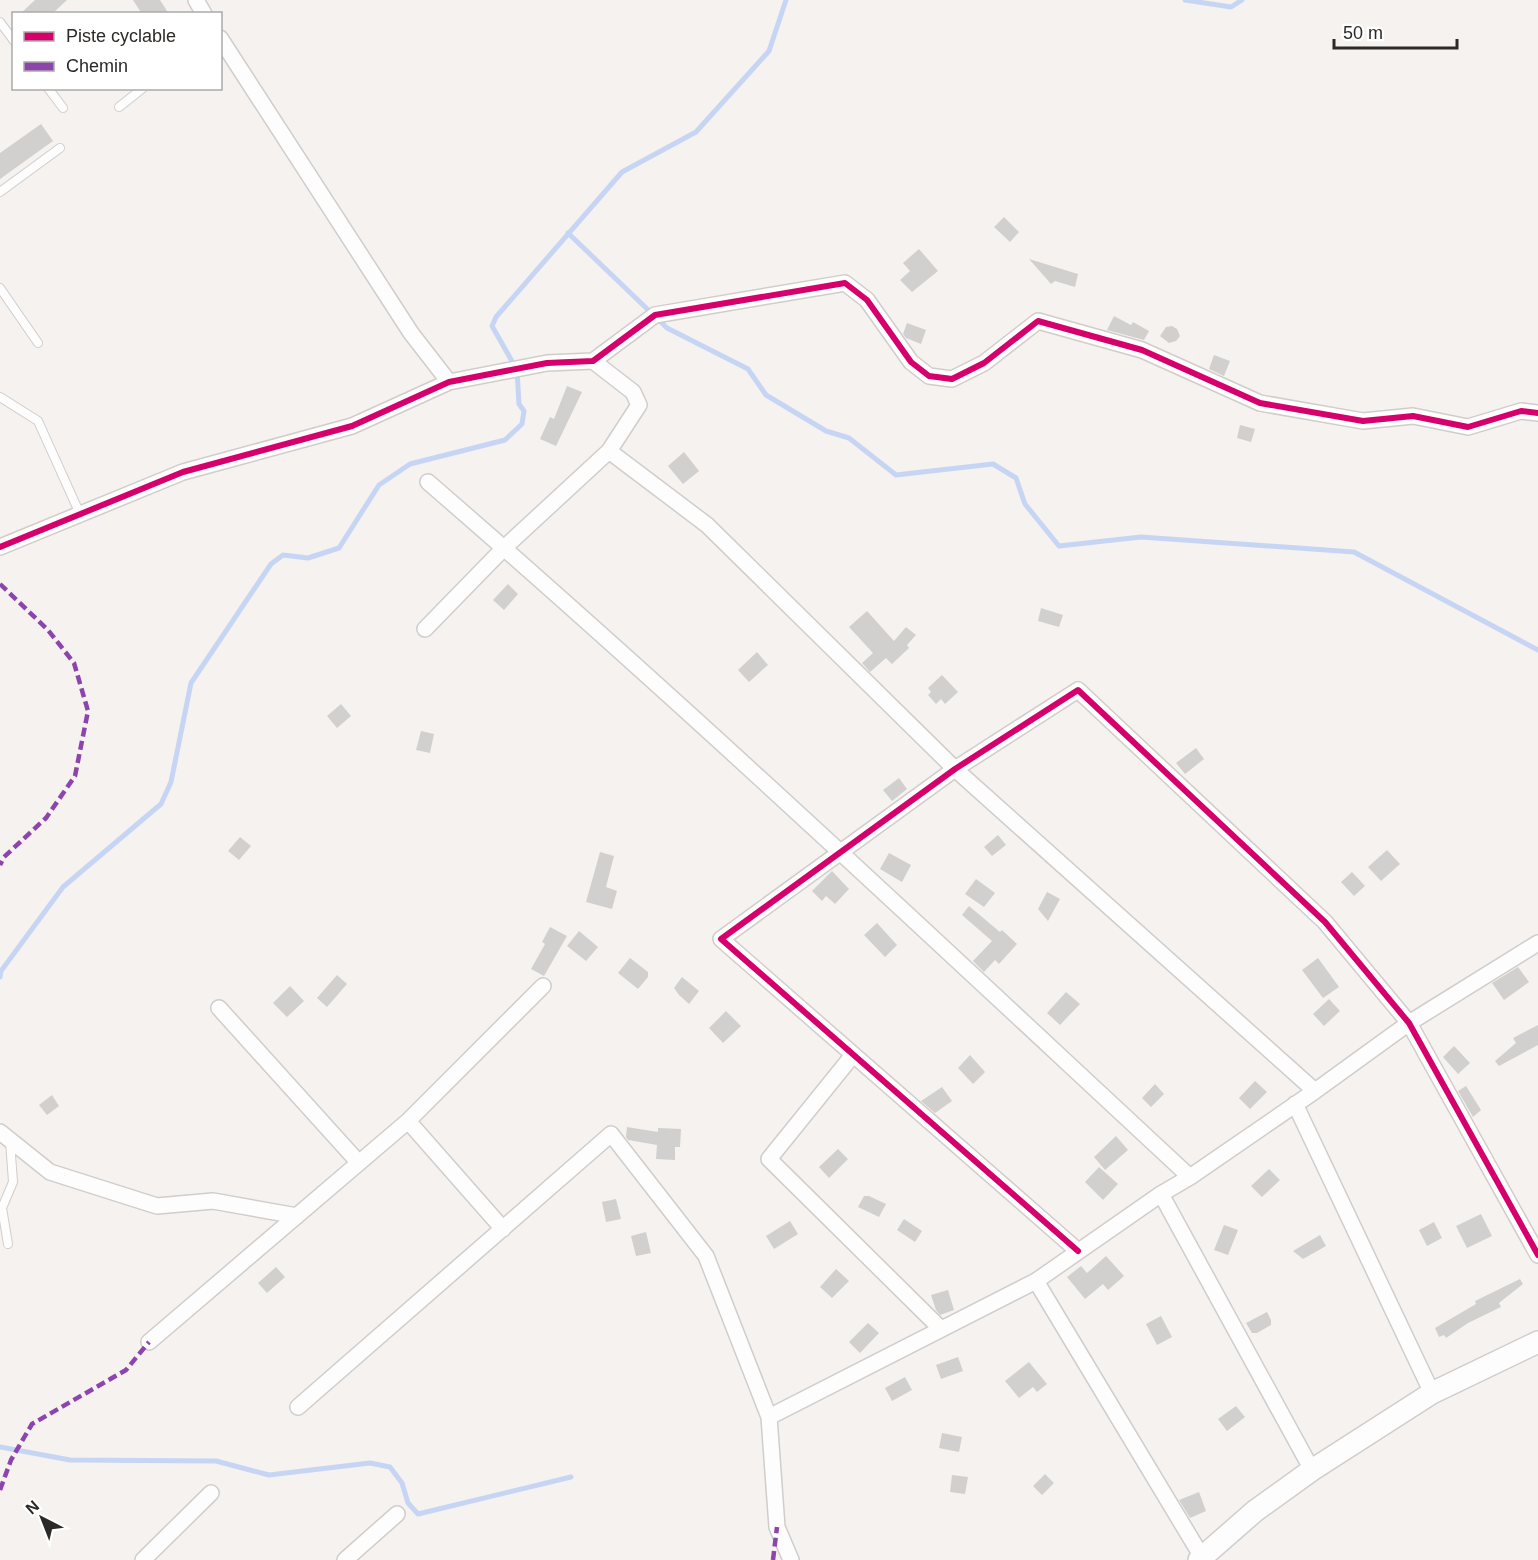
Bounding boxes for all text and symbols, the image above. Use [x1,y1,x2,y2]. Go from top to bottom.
legend [12,12,222,90]
scale bar [1334,12,1457,50]
text: 50 m [1343,23,1383,43]
text: Piste cyclable [66,26,176,46]
text: Chemin [66,56,128,76]
north arrow [12,1488,72,1548]
text: N [22,1497,42,1517]

